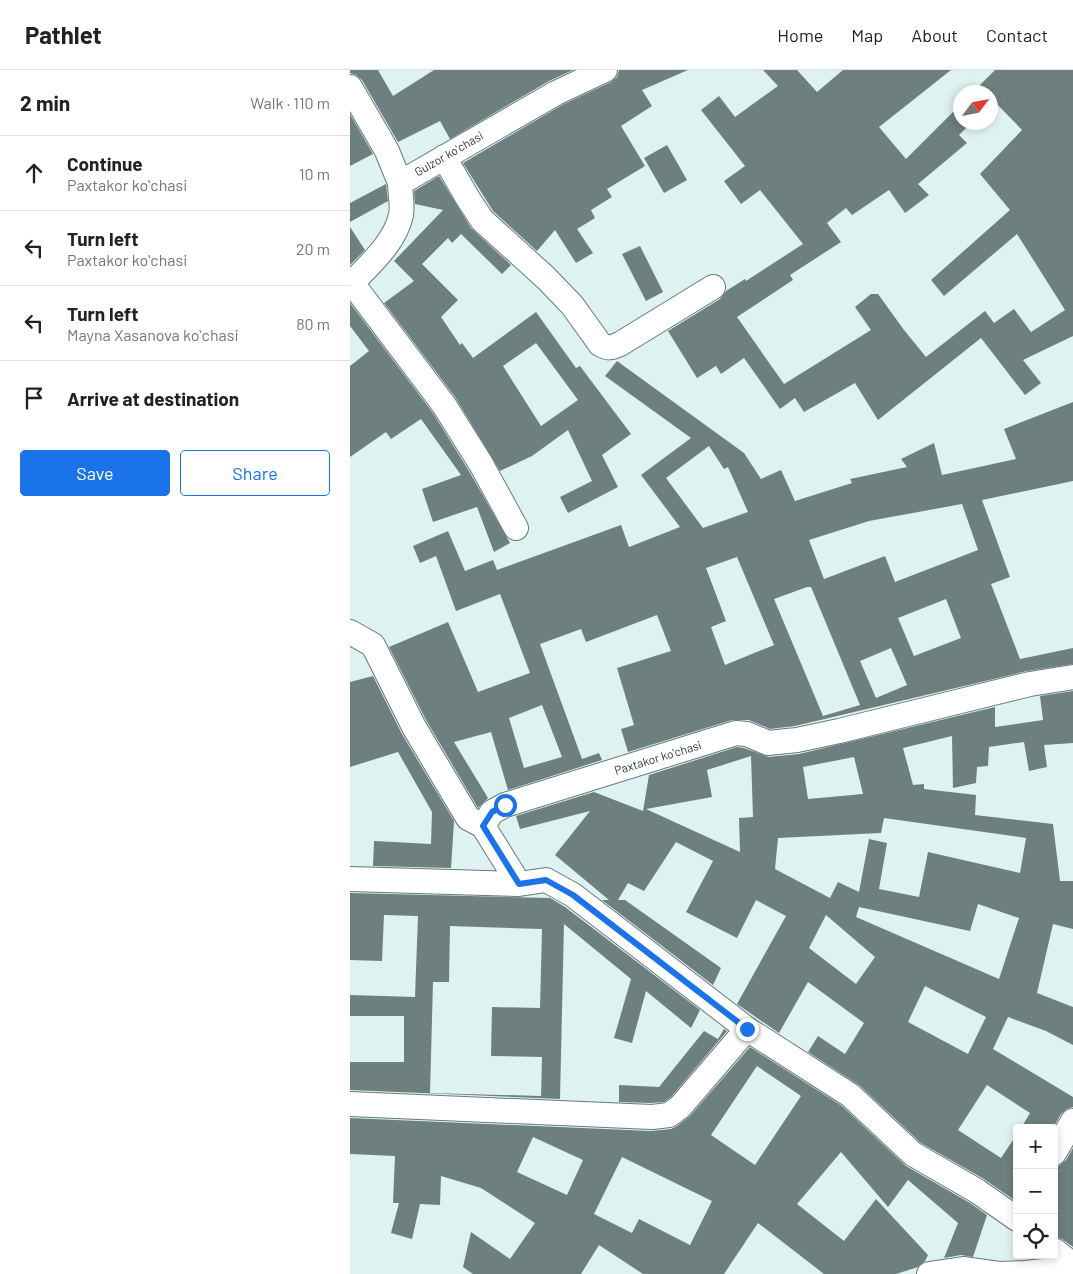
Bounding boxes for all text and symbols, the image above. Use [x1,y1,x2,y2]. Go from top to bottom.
text: Pathlet [25,20,102,49]
text: Home [777,24,823,46]
text: Map [851,24,883,46]
text: About [911,24,958,46]
text: Contact [986,24,1048,46]
north arrow [953,85,998,130]
text: 2 min [20,90,70,115]
text: Walk · 110 m [250,93,330,112]
street label: Gulzor koʻchasi [412,128,485,178]
text: Continue [67,152,143,175]
icon: ahead [20,159,48,187]
text: 10 m [299,164,330,183]
text: Paxtakor koʻchasi [67,175,187,194]
text: Turn left [67,227,138,250]
icon: left [20,234,48,262]
text: 20 m [296,239,330,258]
text: Paxtakor koʻchasi [67,250,187,269]
text: Turn left [67,302,138,325]
icon: left [20,309,48,337]
text: 80 m [296,314,330,333]
text: Mayna Xasanova koʻchasi [67,325,239,344]
icon: arrive [20,384,48,412]
text: Arrive at destination [67,387,239,410]
button: Save [20,450,170,496]
button: Share [180,450,330,496]
street label: Paxtakor koʻchasi [613,737,703,777]
route start [494,794,517,817]
route end [736,1018,759,1041]
map controls [1013,1124,1058,1259]
button: + [1013,1124,1058,1169]
button: − [1013,1169,1058,1214]
button: locate [1013,1214,1058,1259]

